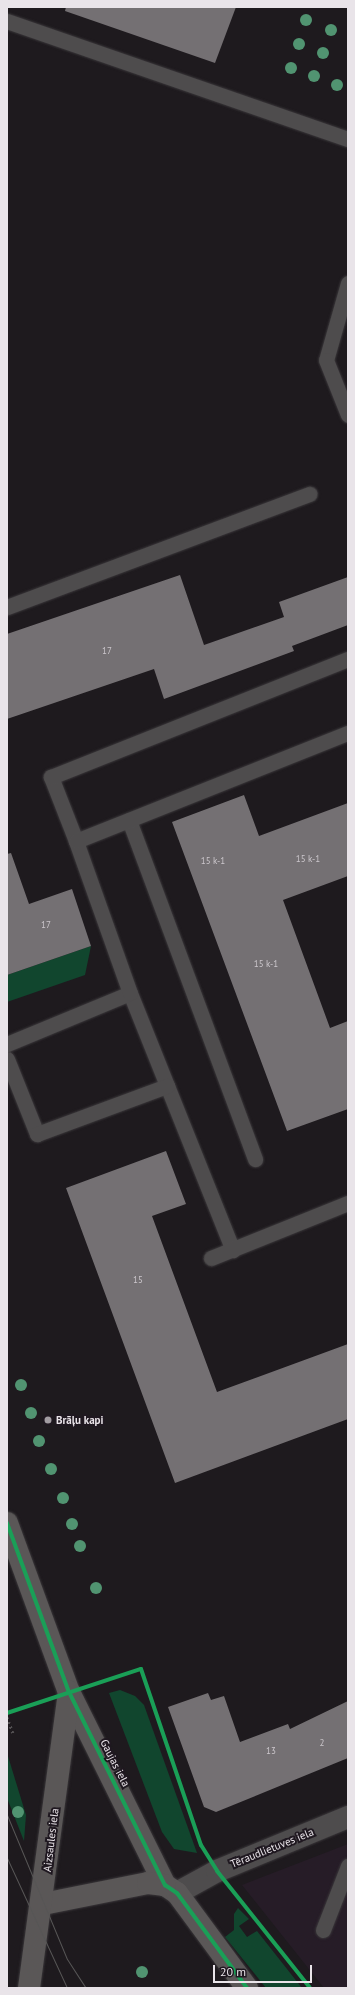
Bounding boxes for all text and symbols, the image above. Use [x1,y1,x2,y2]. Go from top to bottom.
house number: 17 [102,646,112,656]
house number: 15 k-1 [296,854,320,864]
house number: 15 k-1 [201,856,225,866]
house number: 17 [41,920,51,930]
house number: 15 k-1 [254,959,278,969]
house number: 15 [133,1275,143,1285]
place label: Brāļu kapi [56,1413,104,1427]
marker: Brāļu kapi [43,1415,53,1425]
street label: Gaujas iela [97,1737,133,1789]
house number: 2 [320,1738,324,1748]
house number: 13 [266,1746,276,1756]
street label: Aizsaules iela [41,1807,61,1873]
street label: Tēraudlietuves iela [228,1825,316,1871]
scale bar [215,1957,314,1983]
text: 20 m [220,1964,246,1979]

